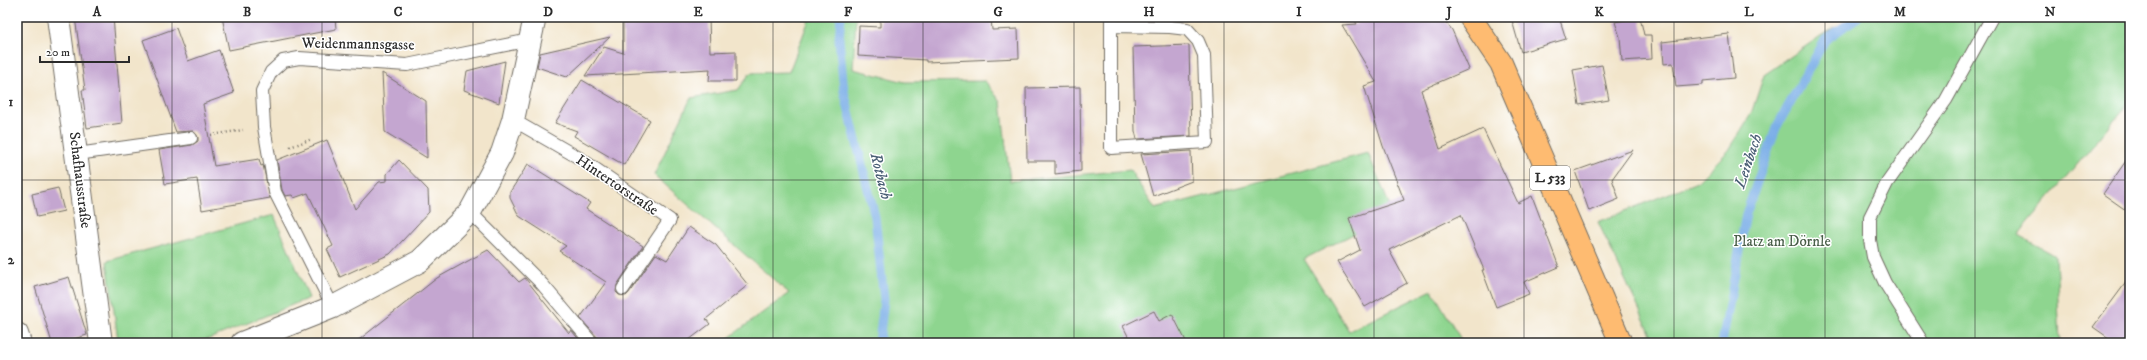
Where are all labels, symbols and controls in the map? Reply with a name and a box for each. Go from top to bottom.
text: A [92,4,102,20]
text: B [243,4,251,20]
text: C [394,4,403,20]
text: D [543,4,553,20]
text: E [693,4,703,20]
text: F [844,4,853,20]
text: G [993,4,1003,20]
text: H [1144,4,1155,20]
text: I [1296,4,1302,20]
text: J [1444,4,1452,21]
text: K [1594,4,1604,20]
text: L [1744,4,1754,20]
text: M [1894,4,1906,20]
text: N [2045,4,2056,20]
street label: Weidenmannsgasse [300,33,415,54]
scale bar [40,38,129,64]
text: 20 m [46,45,70,60]
text: 1 [9,94,14,110]
street label: Schafhausstraße [65,131,95,229]
water label: Leinbach [1729,131,1767,192]
street label: Hintertorstraße [572,150,662,220]
water label: Rotbach [865,150,896,201]
road number: L 533 [1530,166,1570,190]
park label: Platz am Dörnle [1733,232,1831,251]
text: 2 [8,252,15,268]

